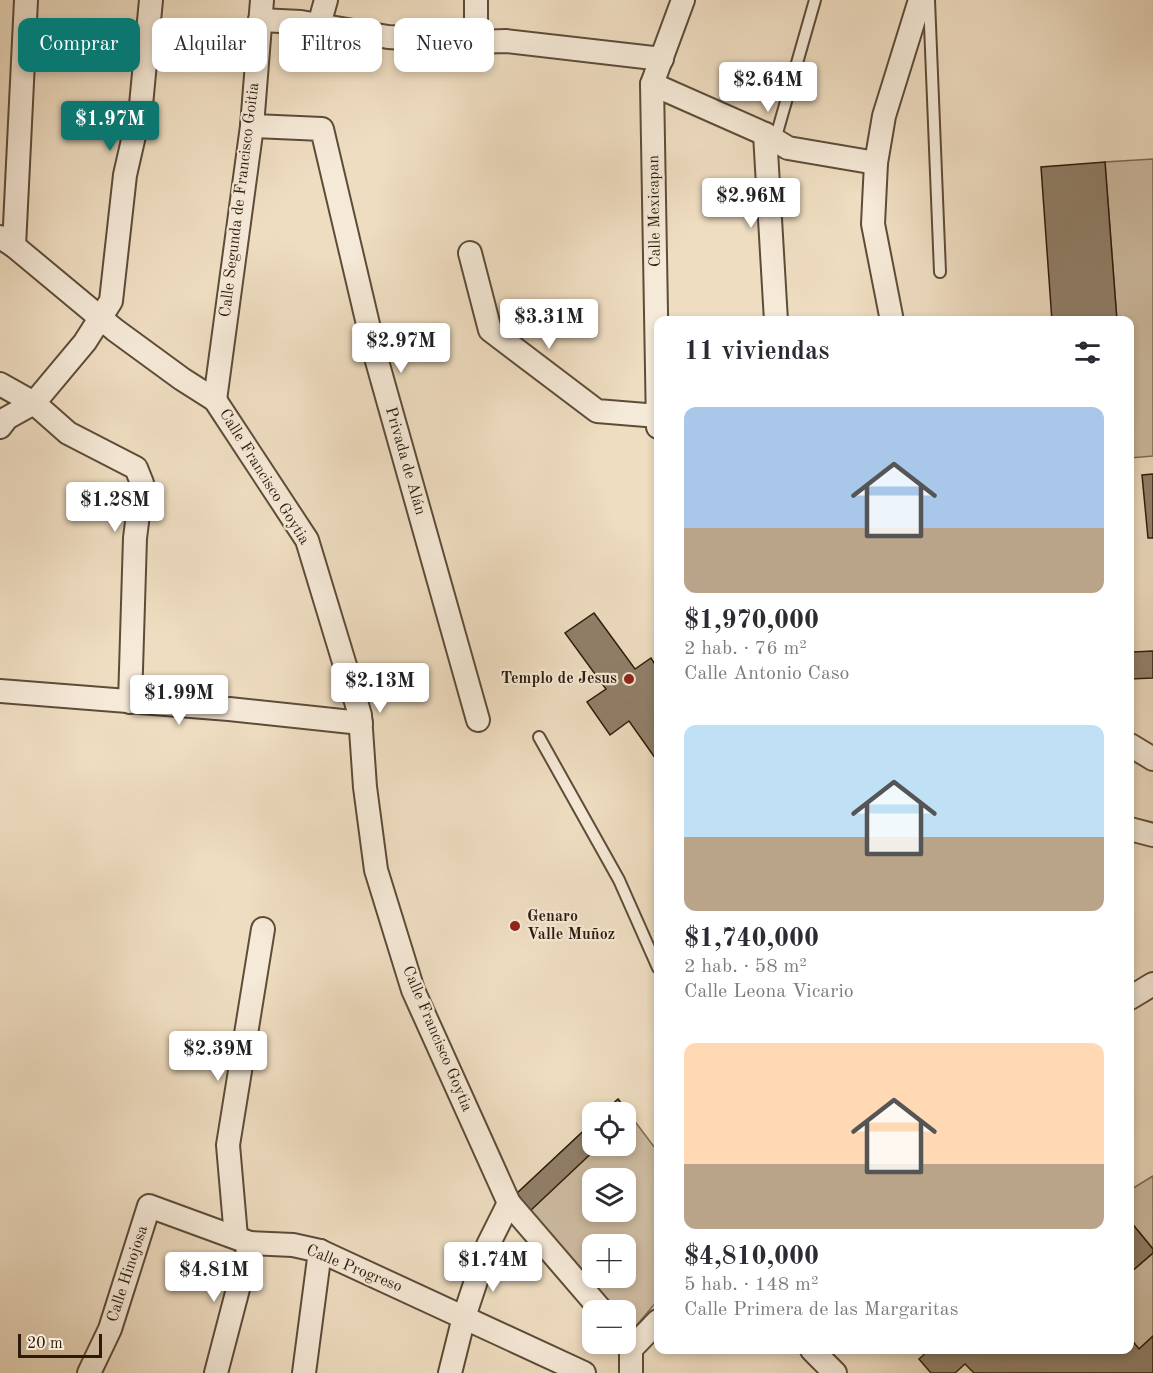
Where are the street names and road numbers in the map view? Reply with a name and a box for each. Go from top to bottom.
street label: Calle Segunda de Francisco Goitia [218,82,262,318]
street label: Calle Mexicapan [646,154,664,267]
street label: Privada de Alán [382,405,428,517]
street label: Calle Francisco Goytia [216,406,312,548]
street label: Calle Francisco Goytia [399,964,475,1114]
street label: Calle Hinojosa [105,1224,151,1324]
street label: Calle Progreso [304,1242,404,1296]

